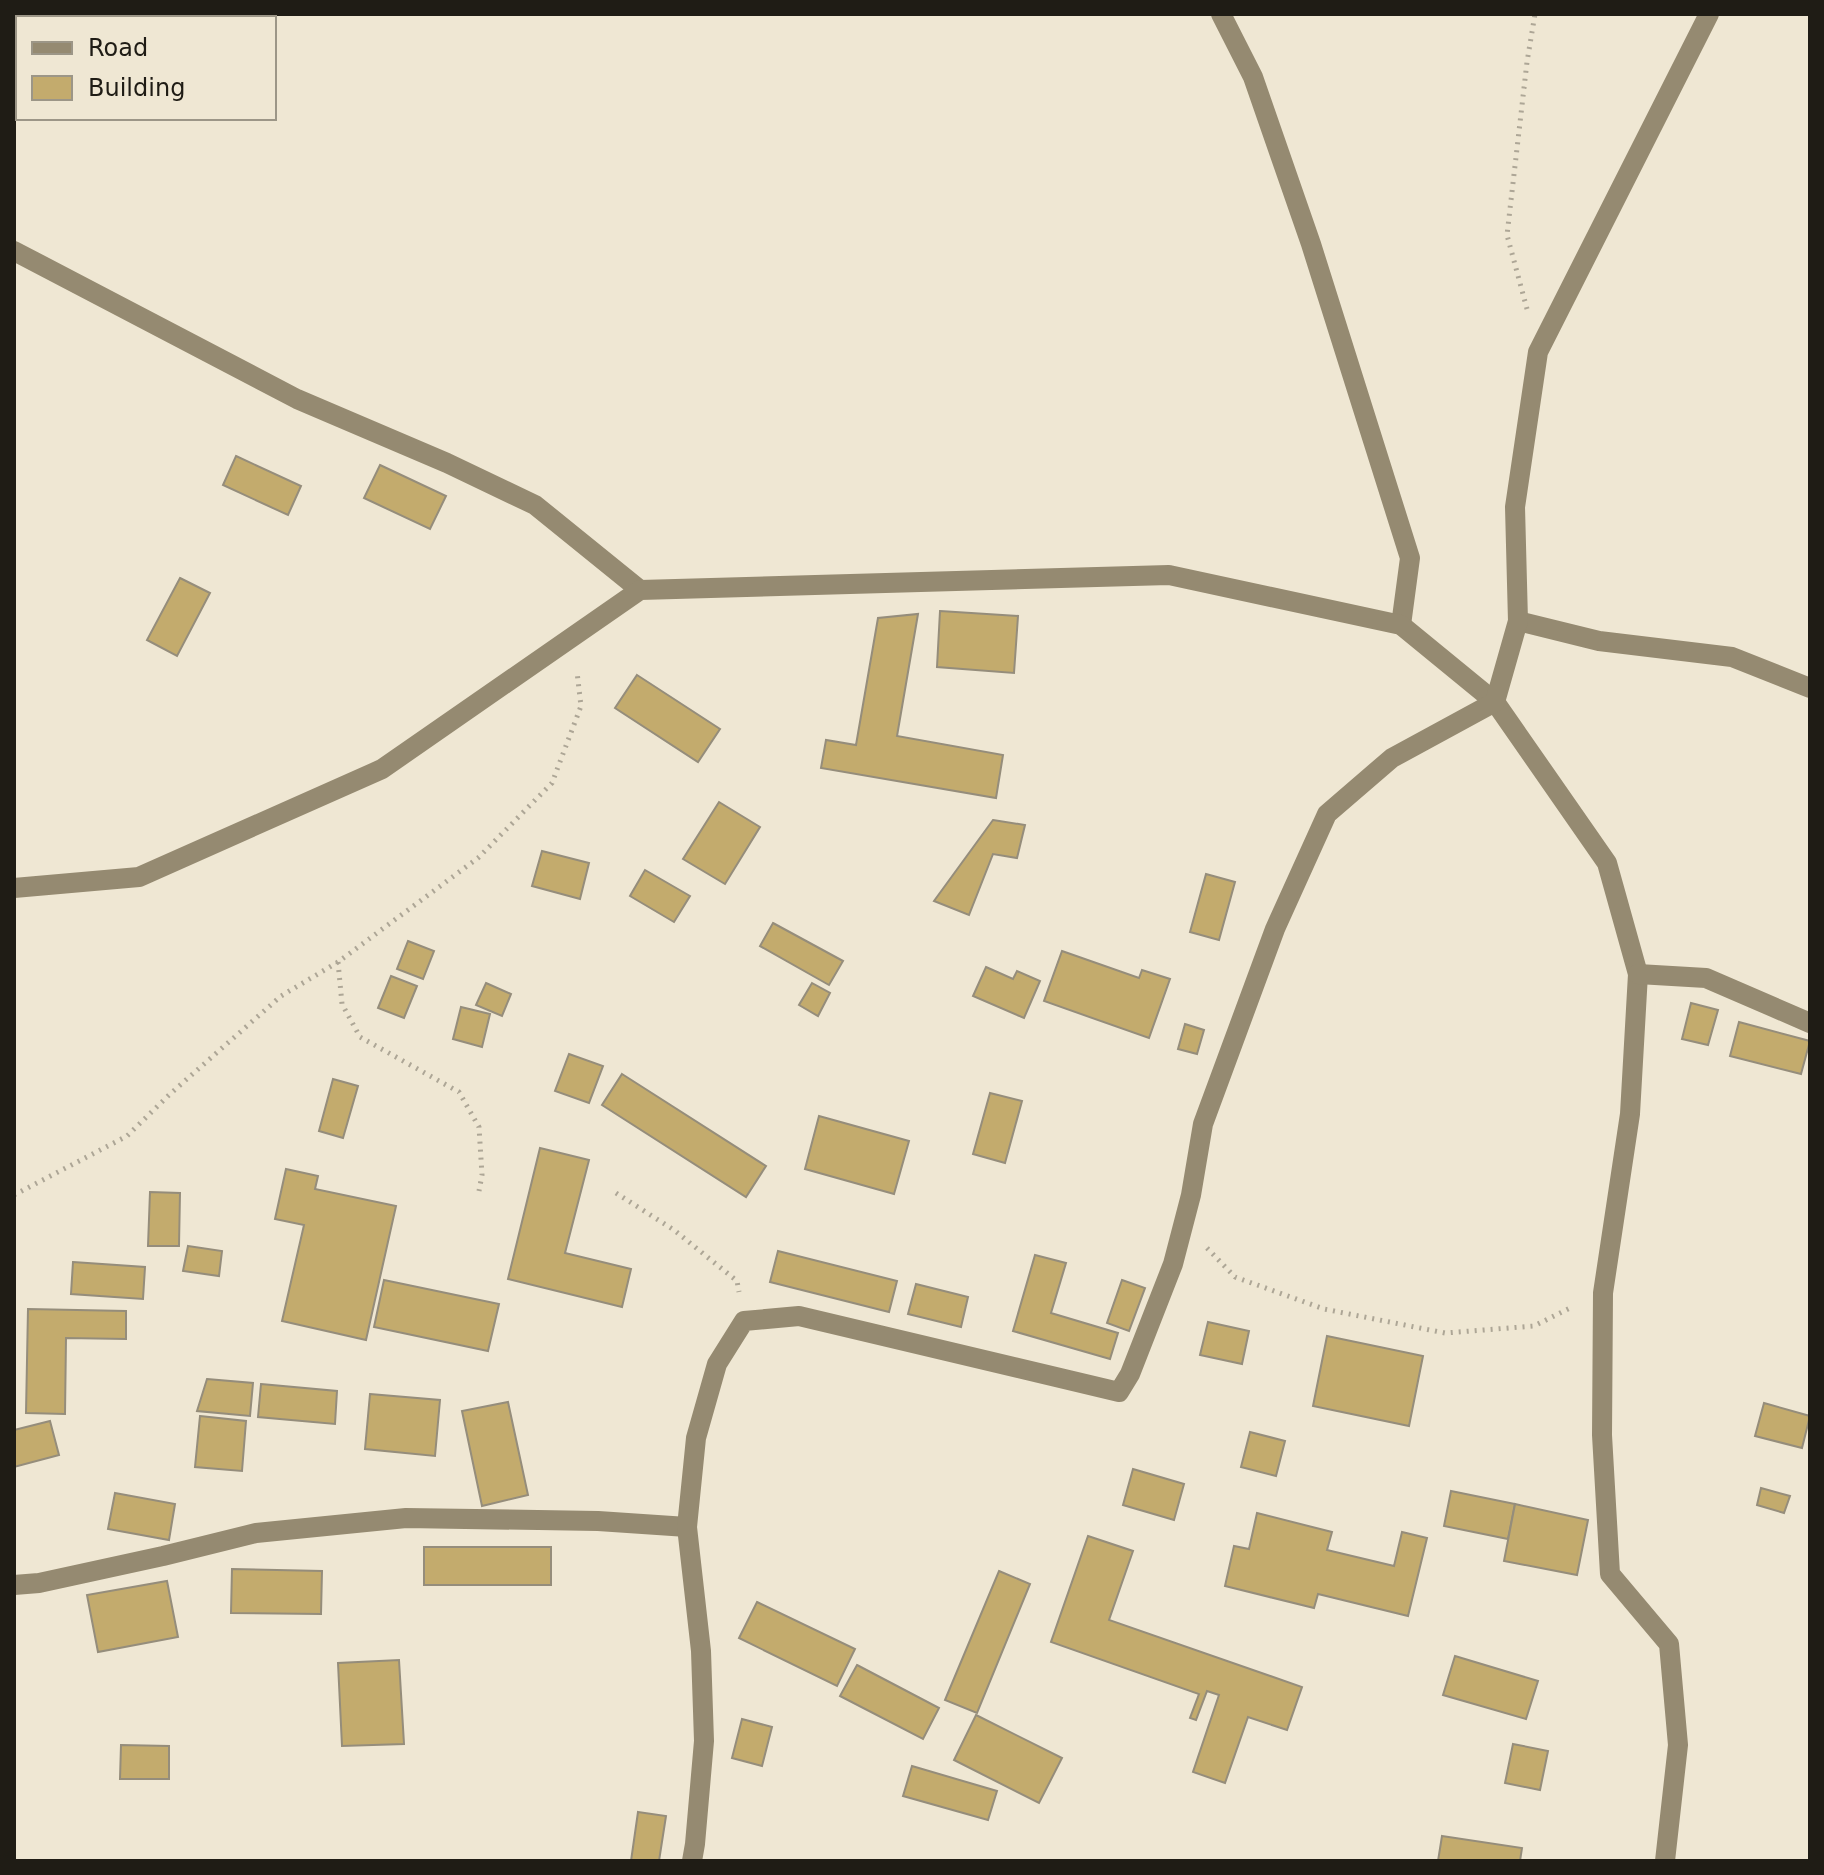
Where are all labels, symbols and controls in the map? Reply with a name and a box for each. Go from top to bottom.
legend [16,16,276,120]
text: Road [88,34,148,62]
text: Building [88,74,185,102]

